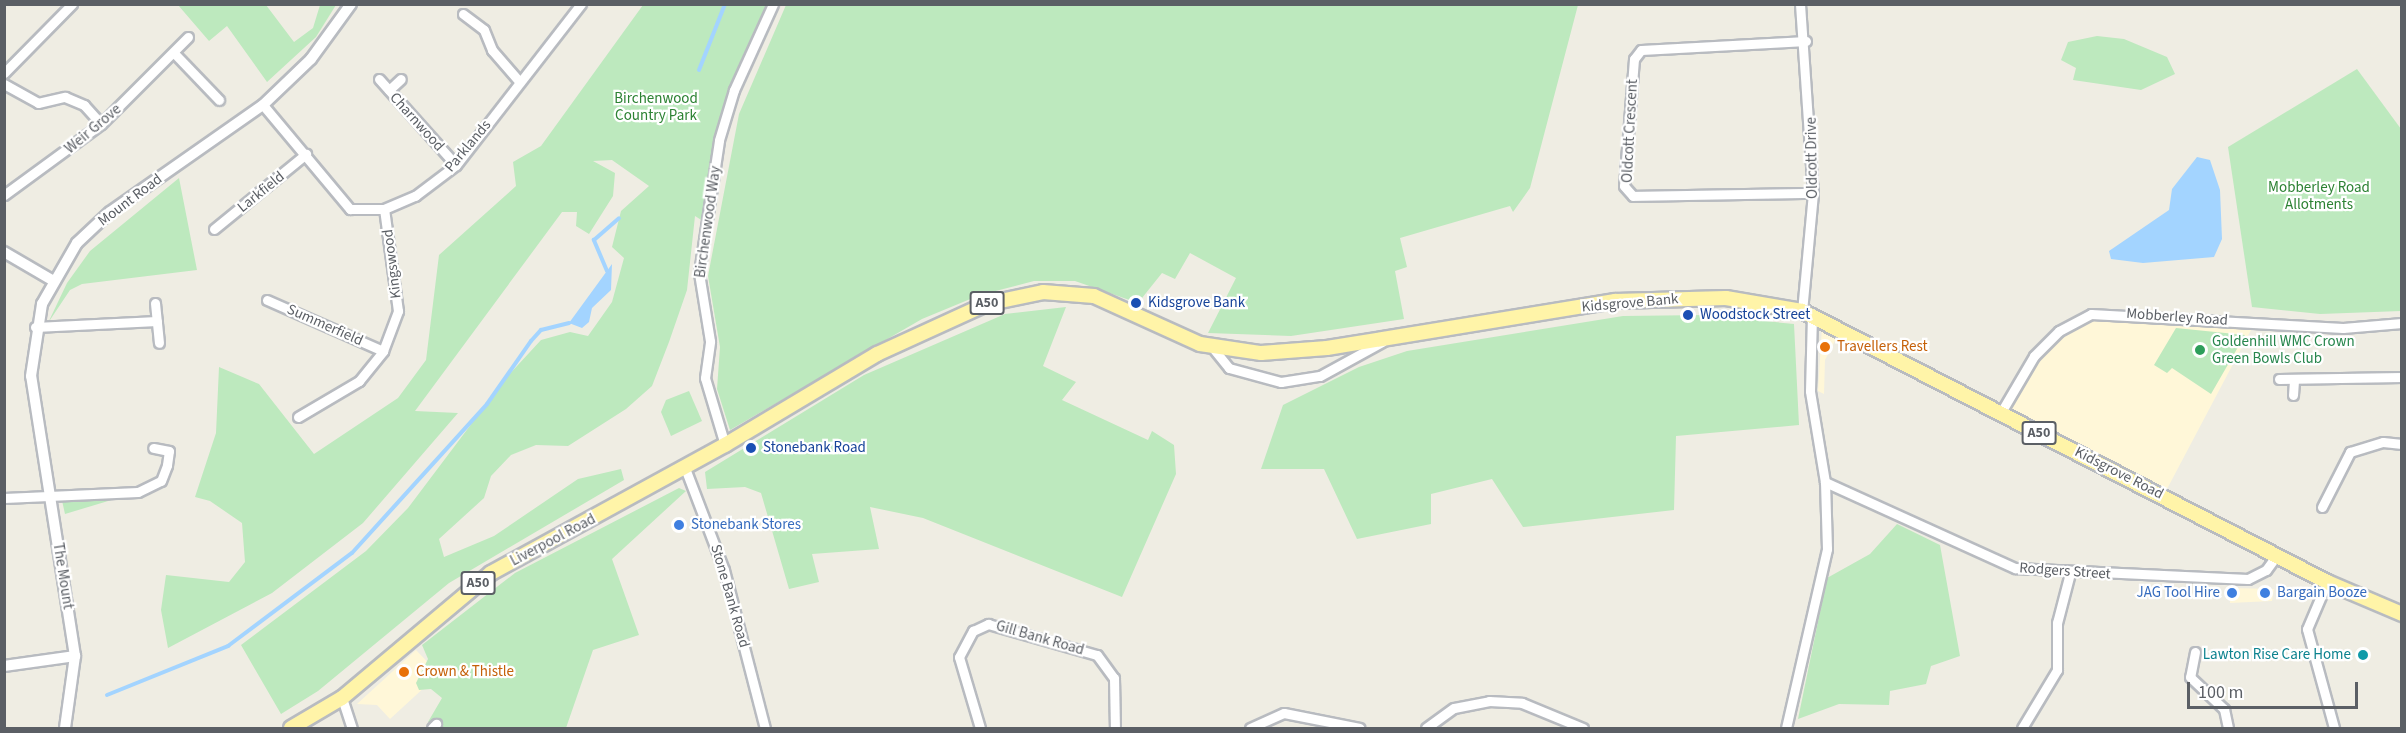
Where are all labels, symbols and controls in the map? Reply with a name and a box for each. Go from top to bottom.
street label: Oldcott Crescent [1618,79,1642,183]
street label: Charnwood [386,89,448,155]
park label: Birchenwood Country Park [614,89,698,124]
street label: Weir Grove [61,100,125,158]
street label: Parklands [441,116,495,176]
street label: Oldcott Drive [1802,117,1822,199]
street label: Birchenwood Way [691,165,725,279]
street label: Larkfield [234,168,288,216]
street label: Mount Road [94,170,166,230]
park label: Mobberley Road Allotments [2268,178,2370,213]
street label: Kingswood [379,228,405,300]
street label: Kidsgrove Bank [1581,290,1679,316]
road number: A50 [969,292,1005,314]
place label: Kidsgrove Bank [1148,294,1245,312]
marker: Kidsgrove Bank [1129,296,1143,310]
street label: Summerfield [284,300,366,350]
street label: Mobberley Road [2126,304,2228,330]
place label: Woodstock Street [1700,306,1810,324]
marker: Woodstock Street [1681,308,1695,322]
place label: Goldenhill WMC Crown Green Bowls Club [2212,332,2355,367]
place label: Travellers Rest [1837,338,1928,356]
marker: Travellers Rest [1818,340,1832,354]
marker: Goldenhill WMC Crown Green Bowls Club [2193,343,2207,357]
road number: A50 [2021,422,2057,444]
place label: Stonebank Road [763,439,866,457]
marker: Stonebank Road [744,441,758,455]
street label: Kidsgrove Road [2072,443,2166,503]
street label: Liverpool Road [507,510,599,570]
place label: Stonebank Stores [691,516,801,534]
marker: Stonebank Stores [672,518,686,532]
street label: The Mount [49,541,77,611]
street label: Stone Bank Road [707,542,753,650]
street label: Rodgers Street [2019,559,2111,583]
road number: A50 [460,572,496,594]
place label: JAG Tool Hire [2136,584,2220,602]
place label: Bargain Booze [2277,584,2367,602]
marker: JAG Tool Hire [2225,586,2239,600]
marker: Bargain Booze [2258,586,2272,600]
street label: Gill Bank Road [994,617,1086,659]
place label: Lawton Rise Care Home [2203,646,2351,664]
marker: Lawton Rise Care Home [2356,648,2370,662]
place label: Crown & Thistle [416,663,514,681]
marker: Crown & Thistle [397,665,411,679]
scale bar [2190,670,2361,708]
text: 100 m [2198,680,2243,705]

